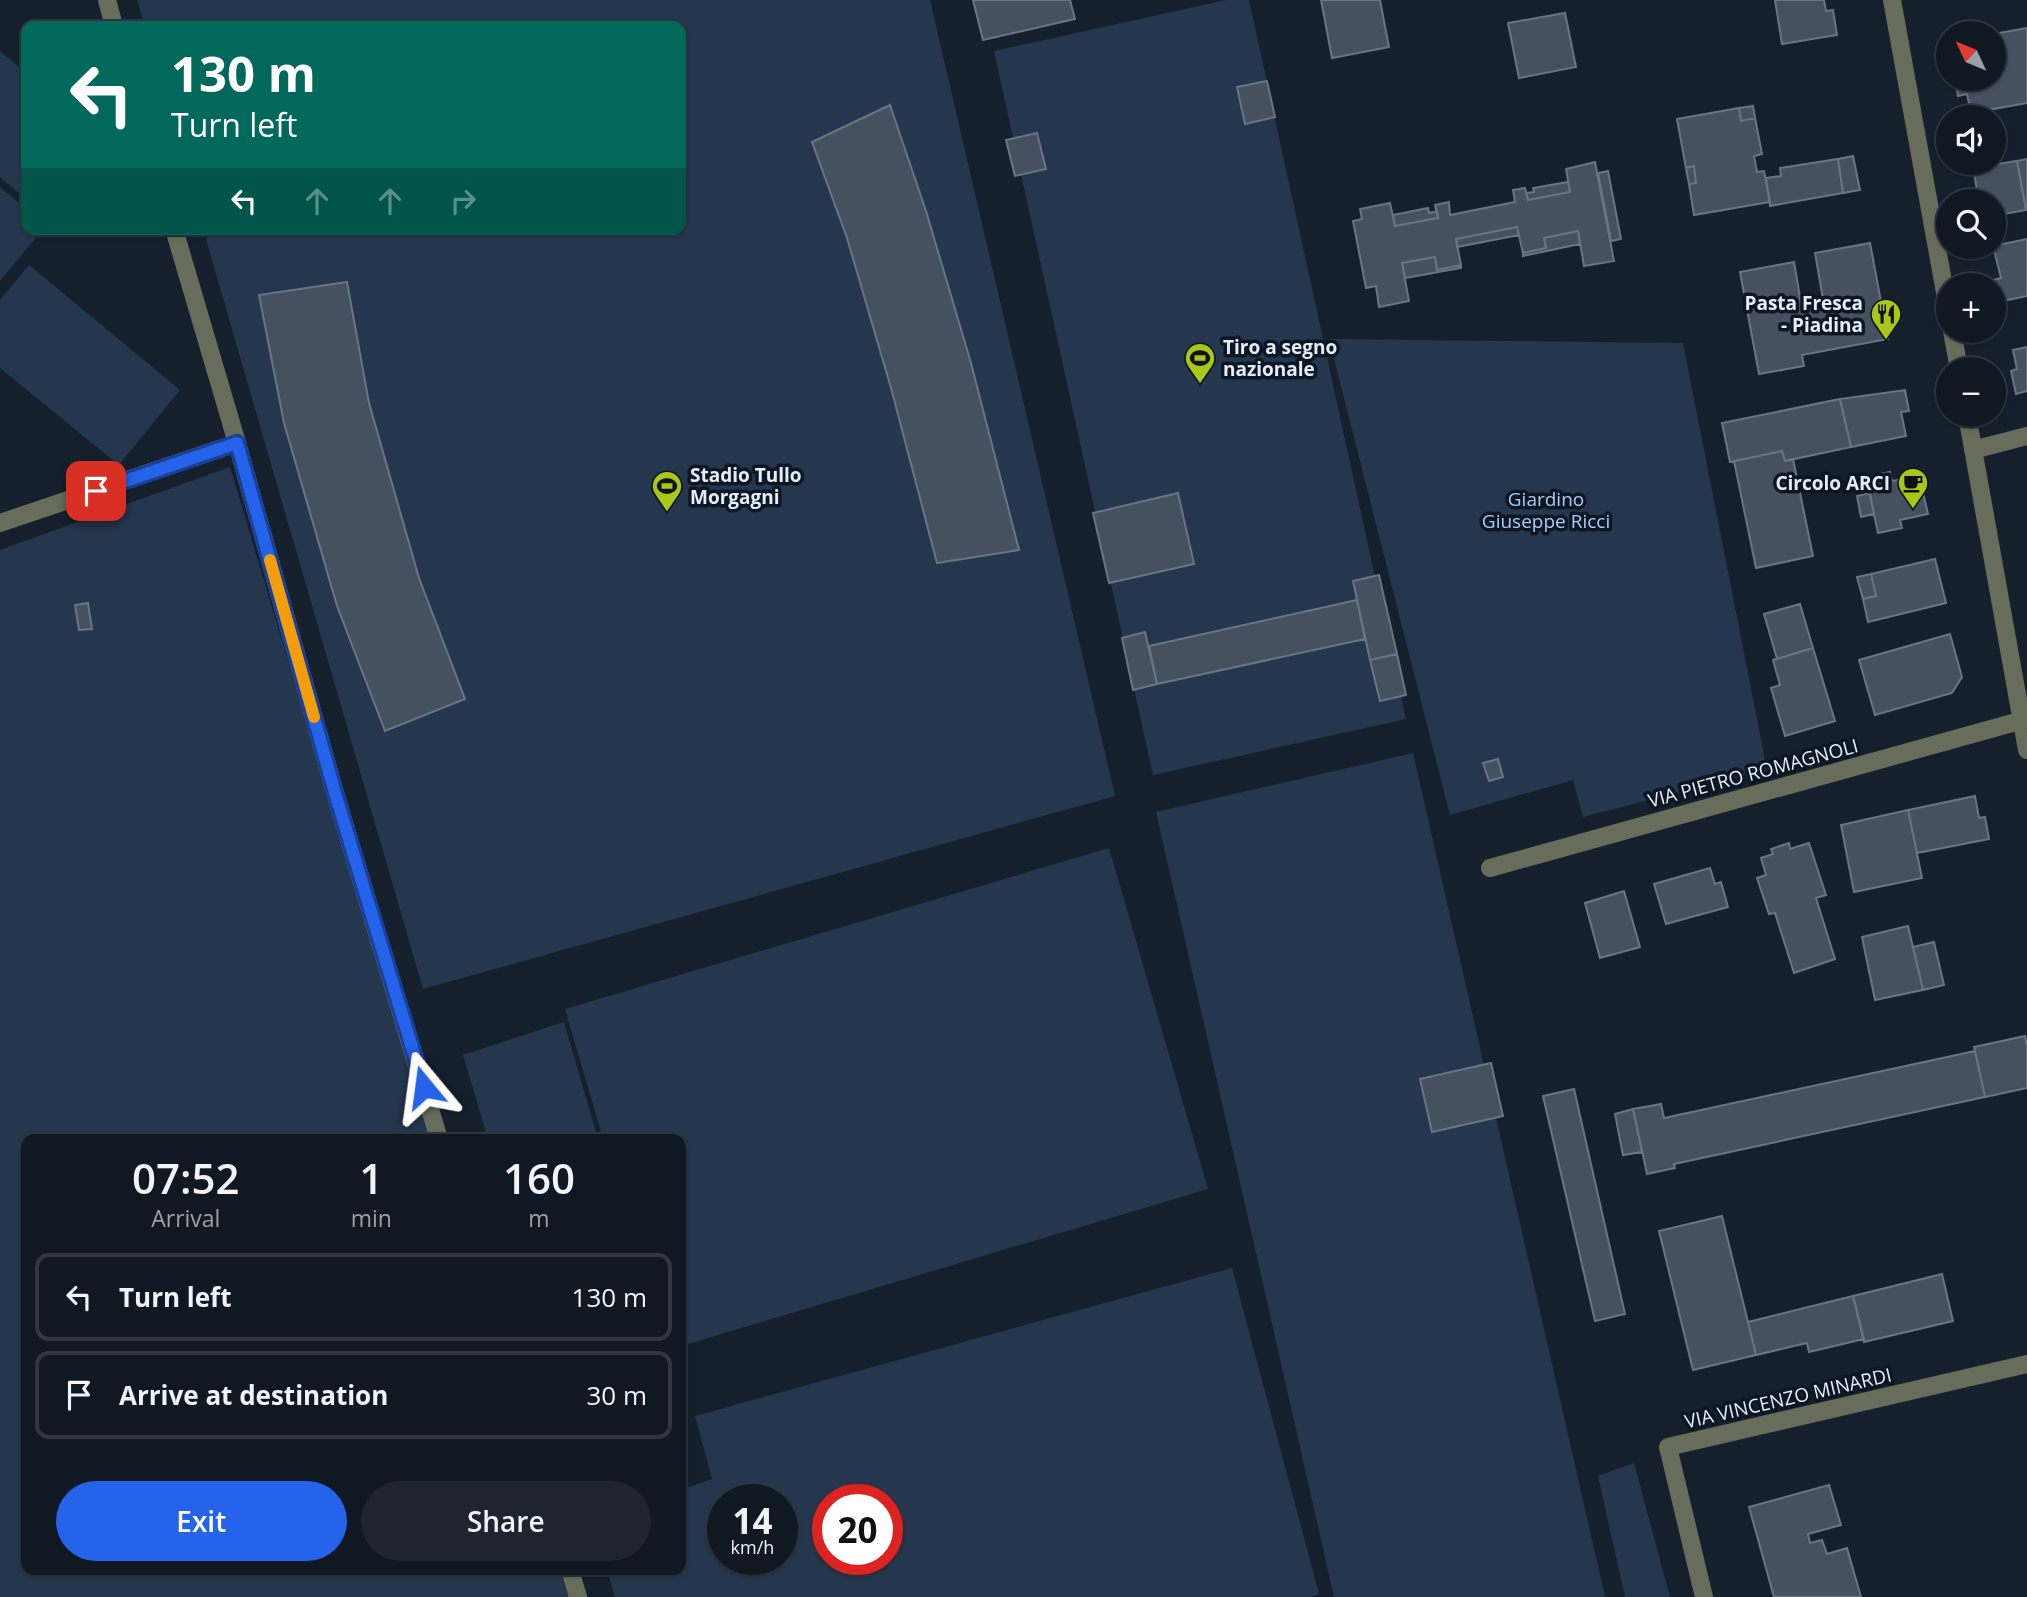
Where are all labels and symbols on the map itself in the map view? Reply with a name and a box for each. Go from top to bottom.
north arrow [1936,21,2006,91]
place label: Pasta Fresca - Piadina [1745,290,1863,338]
restaurant icon: Pasta Fresca - Piadina [1869,297,1903,341]
place label: Tiro a segno nazionale [1223,334,1337,382]
sports icon: Tiro a segno nazionale [1183,341,1217,385]
pin [66,461,126,521]
place label: Stadio Tullo Morgagni [690,462,802,510]
cafe icon: Circolo ARCI [1896,466,1930,510]
sports icon: Stadio Tullo Morgagni [650,469,684,513]
place label: Circolo ARCI [1775,470,1890,496]
park label: Giardino Giuseppe Ricci [1482,486,1610,534]
street label: VIA PIETRO ROMAGNOLI [1645,732,1861,814]
position arrow [387,1050,461,1124]
street label: VIA VINCENZO MINARDI [1682,1362,1894,1434]
speed limit sign: 20 [812,1484,903,1575]

